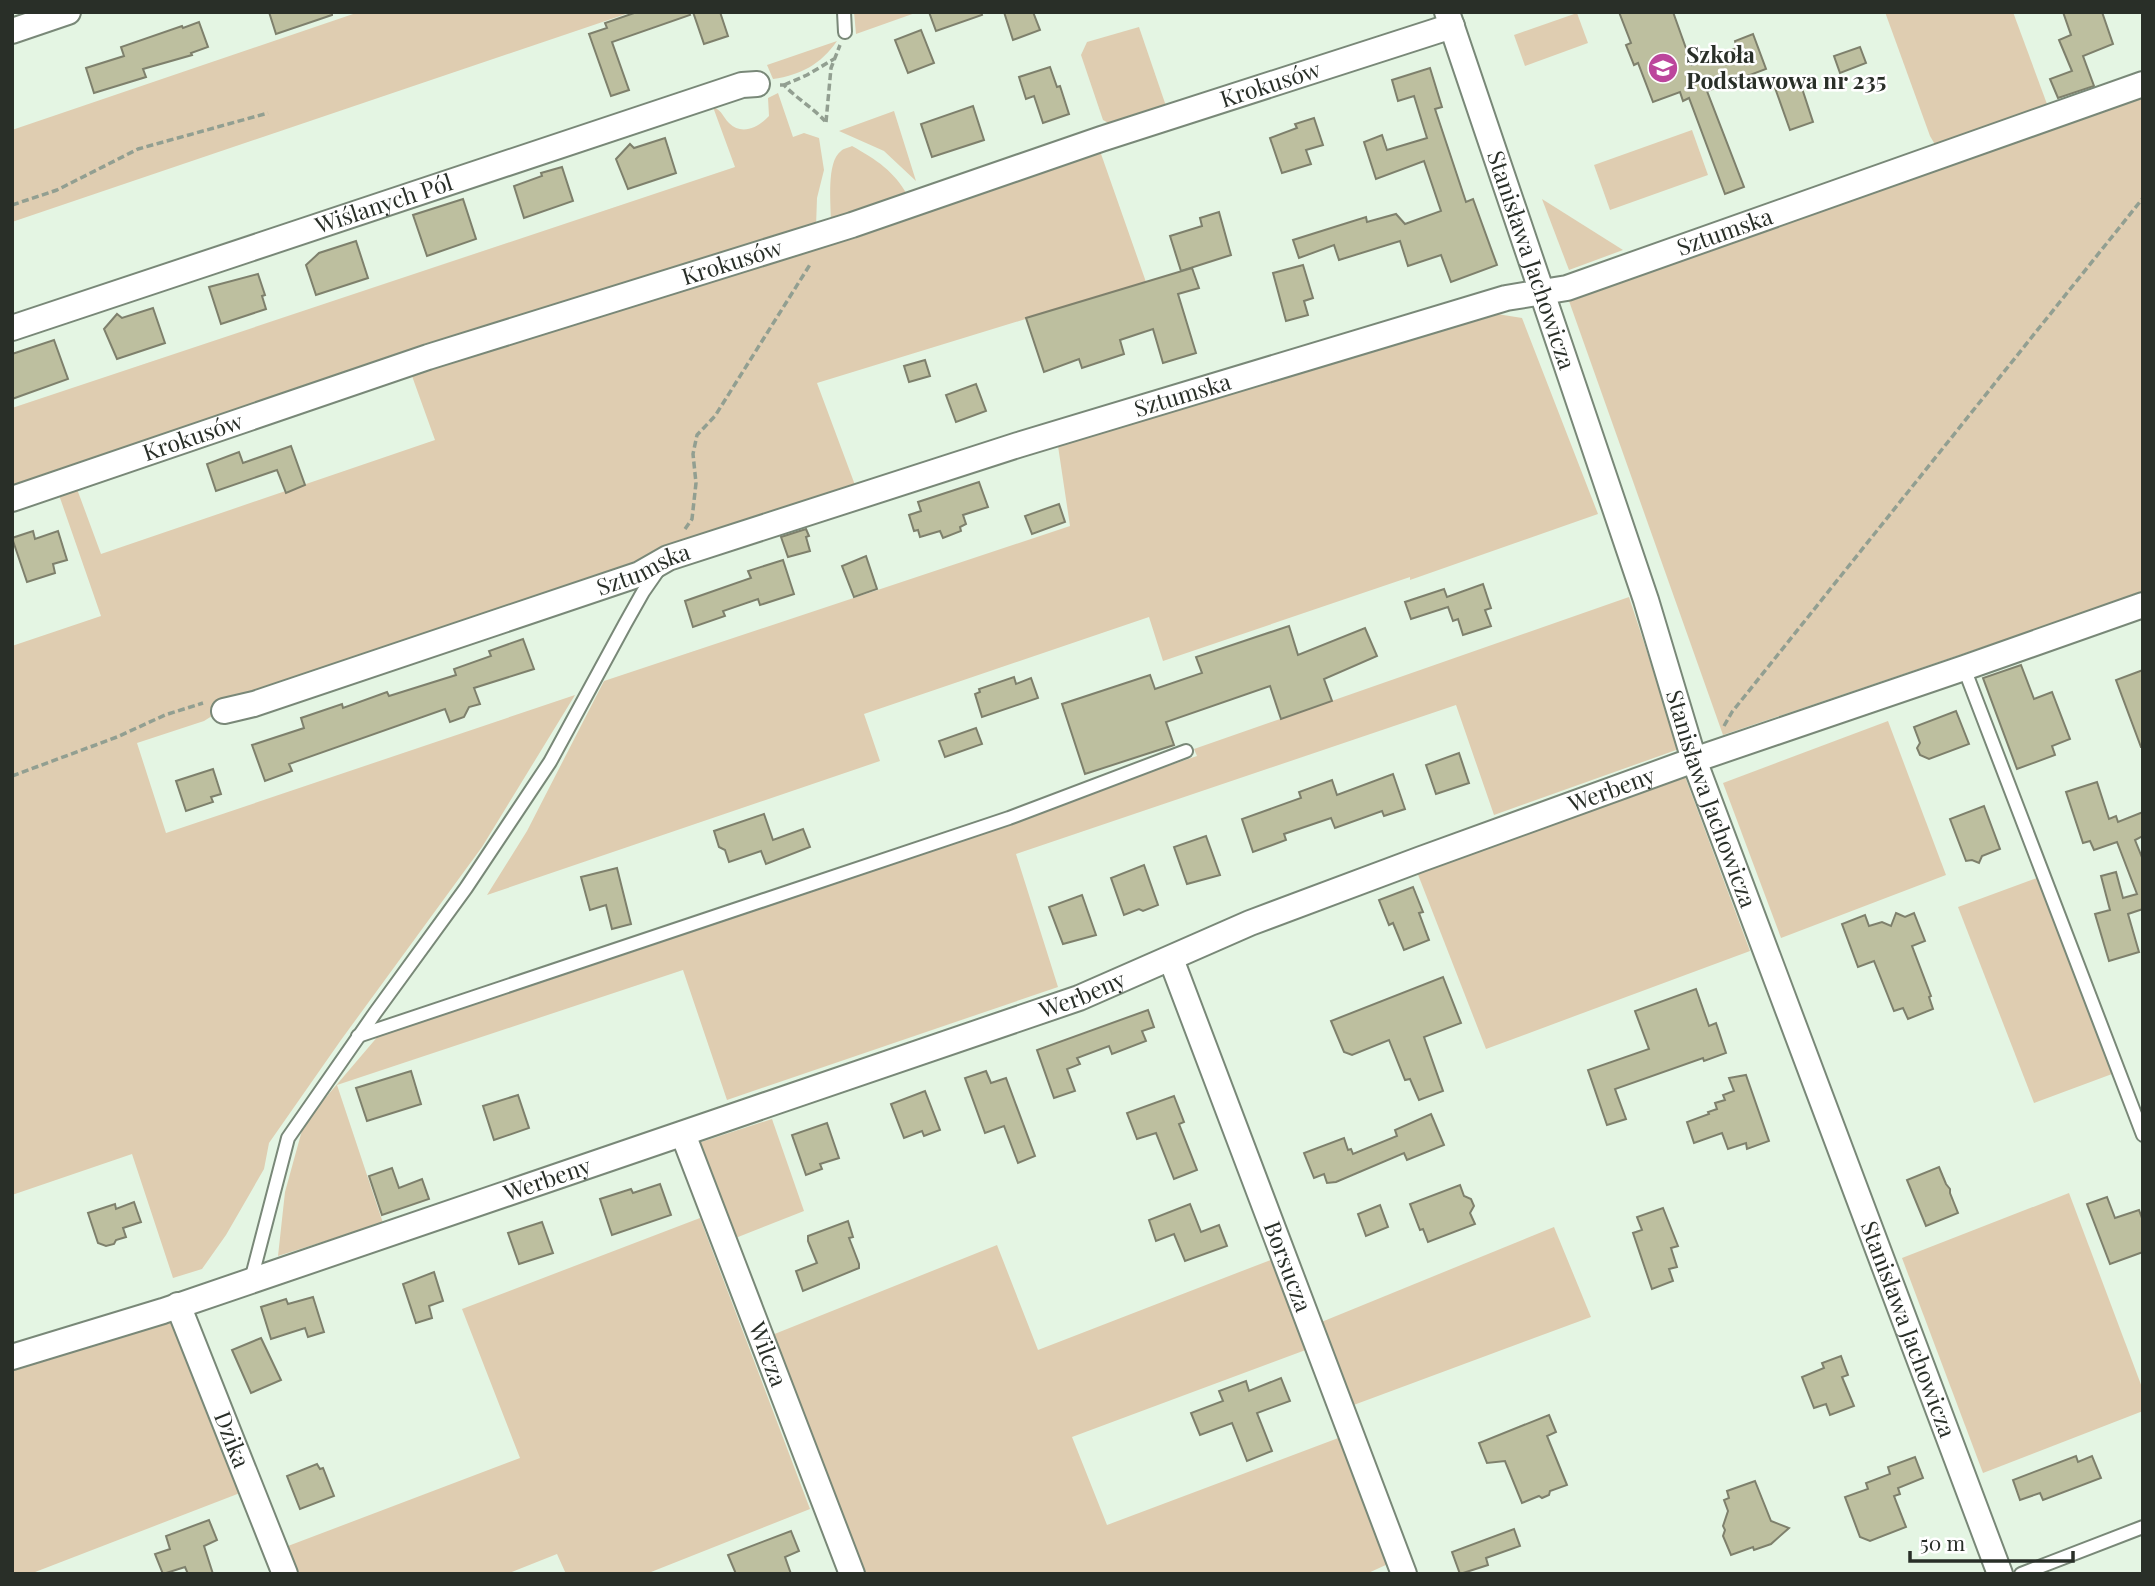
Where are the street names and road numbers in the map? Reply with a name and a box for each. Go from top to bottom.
street label: Krokusów [1216,52,1324,114]
street label: Stanisława Jachowicza [1481,146,1584,374]
street label: Wiślanych Pól [310,165,457,240]
street label: Sztumska [1672,199,1777,262]
street label: Krokusów [677,231,786,291]
street label: Sztumska [1130,365,1235,423]
street label: Krokusów [138,404,247,467]
street label: Sztumska [592,535,694,602]
street label: Stanisława Jachowicza [1660,686,1765,912]
street label: Werbeny [1562,758,1659,819]
street label: Werbeny [1034,962,1130,1025]
street label: Werbeny [498,1149,595,1208]
street label: Borsucza [1258,1216,1320,1316]
street label: Stanisława Jachowicza [1855,1216,1964,1442]
street label: Wilcza [742,1316,796,1391]
street label: Dzika [208,1406,258,1472]

